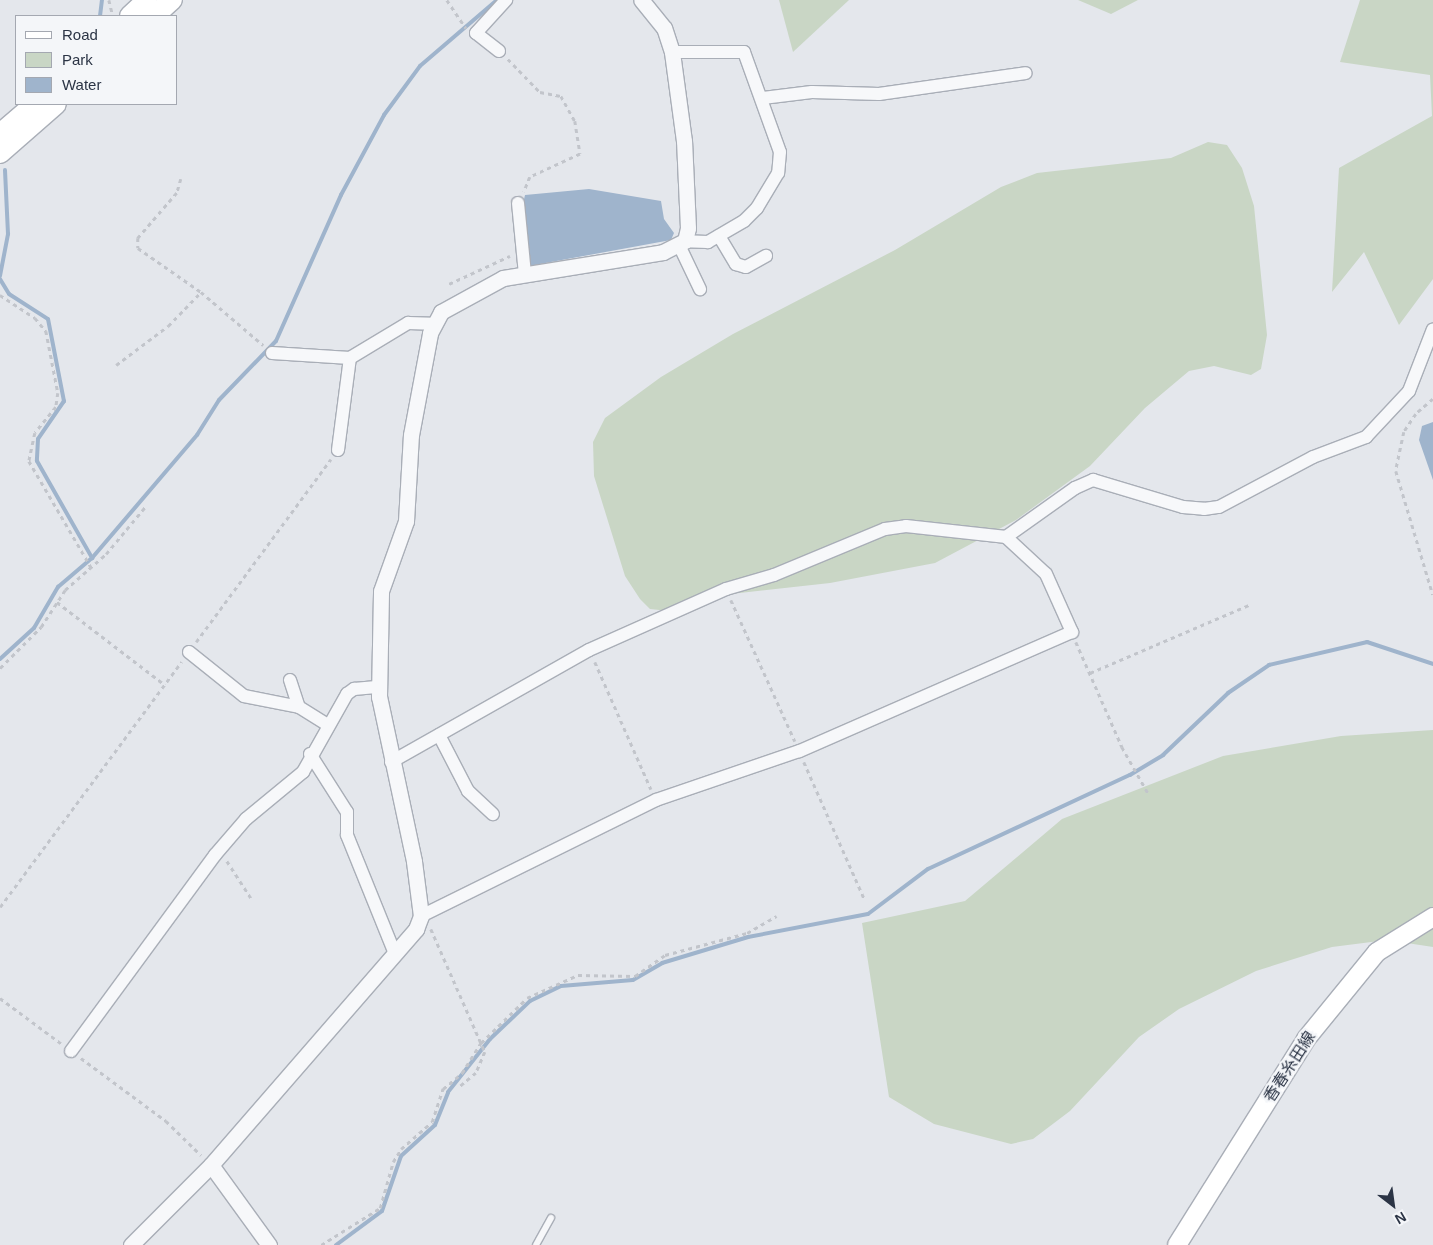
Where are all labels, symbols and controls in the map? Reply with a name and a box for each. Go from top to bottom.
legend [15,15,178,105]
text: Road [62,26,98,43]
text: Park [62,51,93,68]
text: Water [62,76,101,93]
street label: 香春糸田線 [1260,1028,1320,1106]
north arrow [1368,1180,1418,1230]
text: N [1392,1209,1409,1227]

